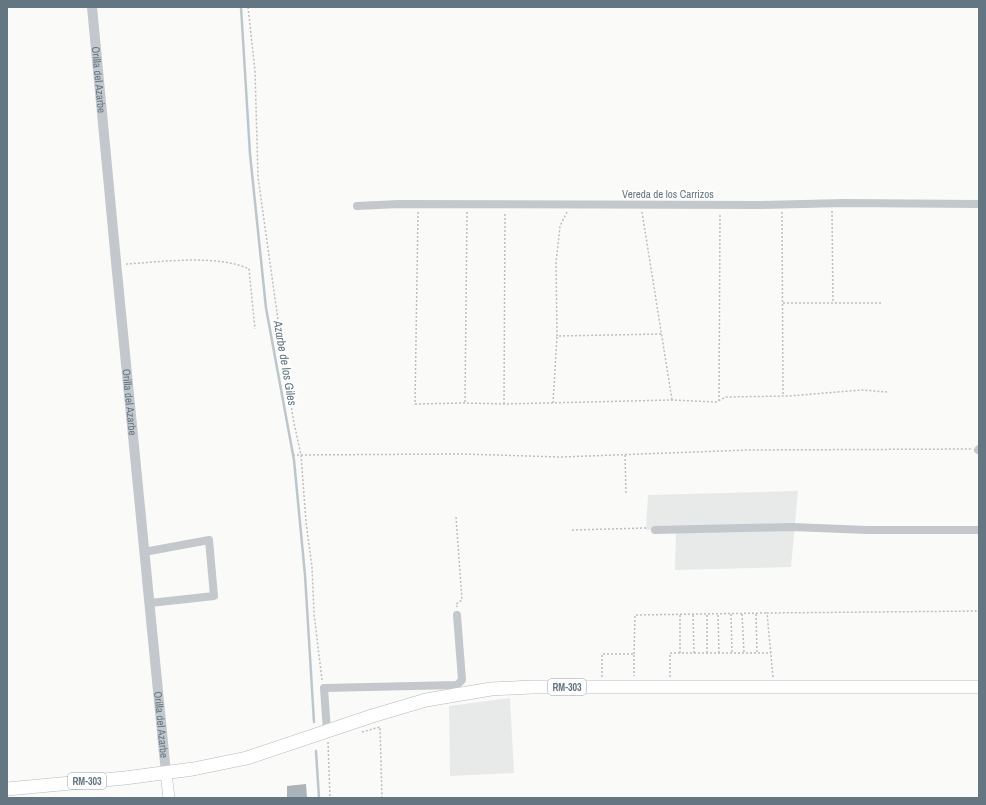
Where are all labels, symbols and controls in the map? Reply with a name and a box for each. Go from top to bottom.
street label: Orilla del Azarbe [89,46,109,114]
street label: Vereda de los Carrizos [622,187,714,201]
water label: Azarbe de los Giles [269,318,300,407]
street label: Orilla del Azarbe [120,368,140,436]
road number: RM-303 [548,679,586,695]
street label: Orilla del Azarbe [151,691,171,759]
road number: RM-303 [68,773,106,789]

